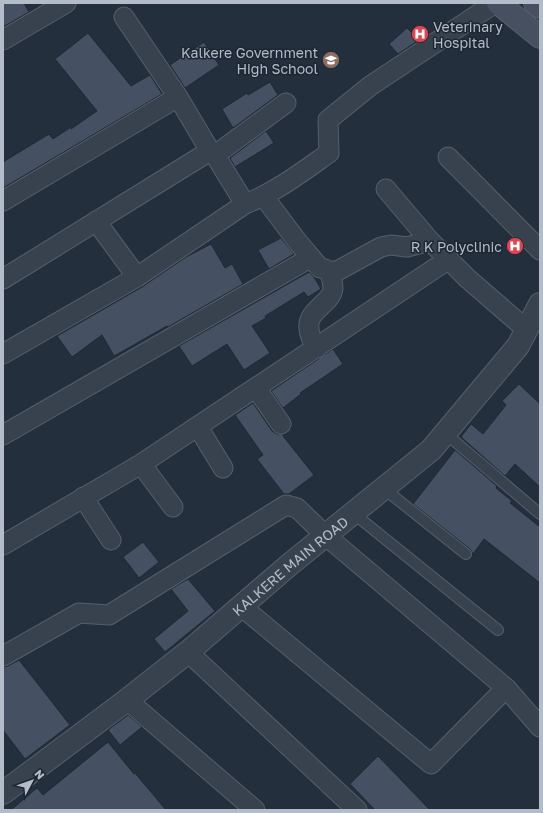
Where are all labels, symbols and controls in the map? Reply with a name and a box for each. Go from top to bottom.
place label: Veterinary Hospital [433,18,503,51]
hospital icon: Veterinary Hospital [410,24,430,44]
place label: Kalkere Government High School [181,44,318,77]
school or university icon: Kalkere Government High School [321,50,341,70]
hospital icon: R K Polyclinic [505,236,525,256]
place label: R K Polyclinic [411,238,502,255]
street label: KALKERE MAIN ROAD [228,512,351,619]
north arrow [12,761,52,801]
text: N [32,767,48,782]

